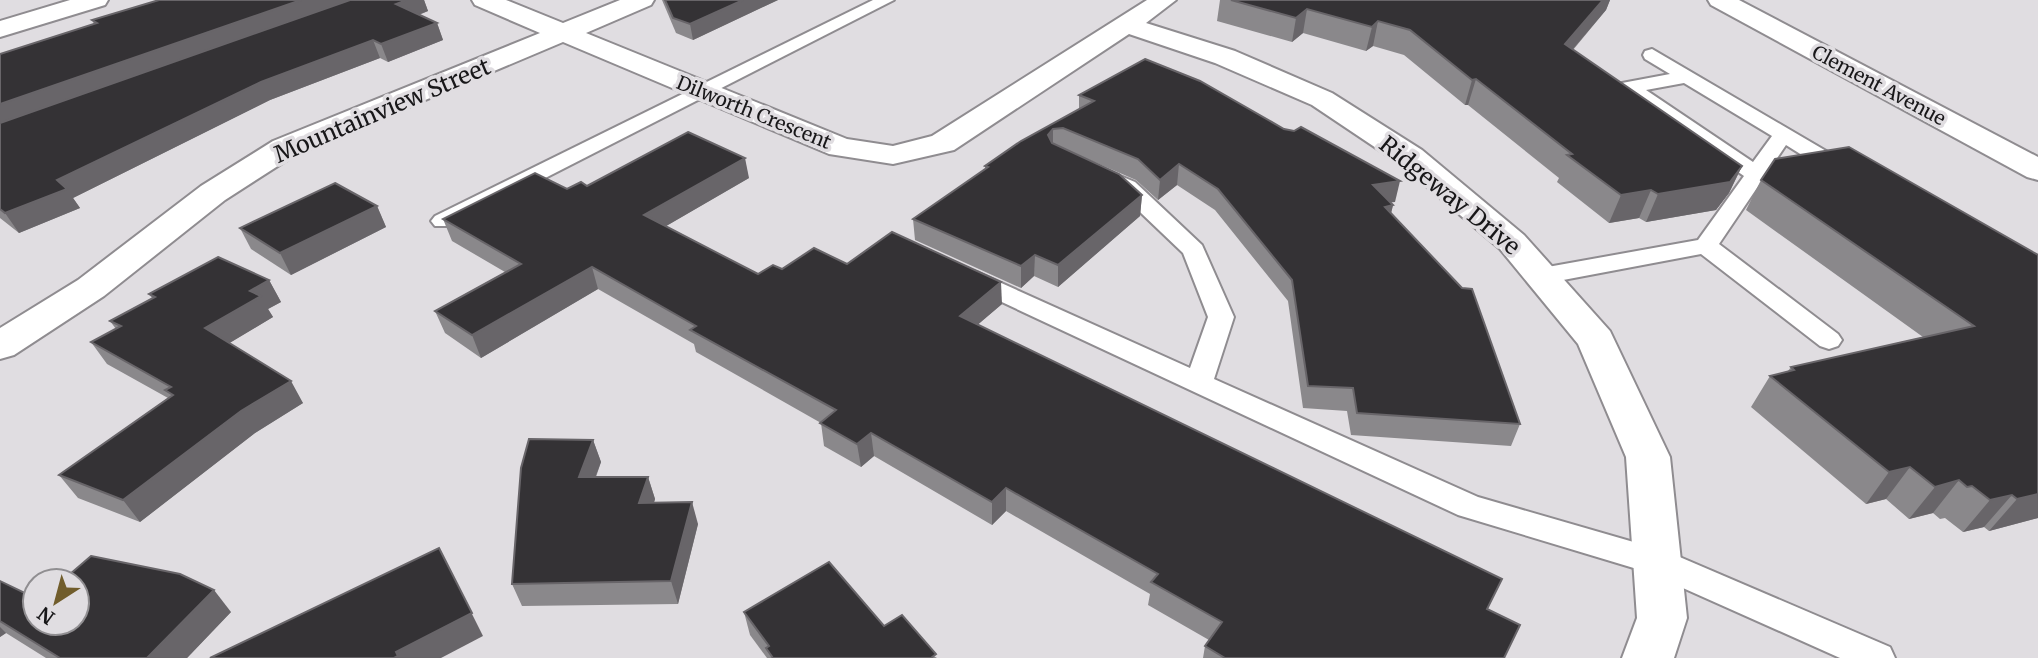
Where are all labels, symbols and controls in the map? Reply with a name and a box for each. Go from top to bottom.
street label: Clement Avenue [1808,40,1950,130]
street label: Mountainview Street [269,51,495,169]
street label: Dilworth Crescent [673,70,835,154]
street label: Ridgeway Drive [1374,129,1526,261]
north arrow [21,567,91,637]
text: N [33,602,59,630]

